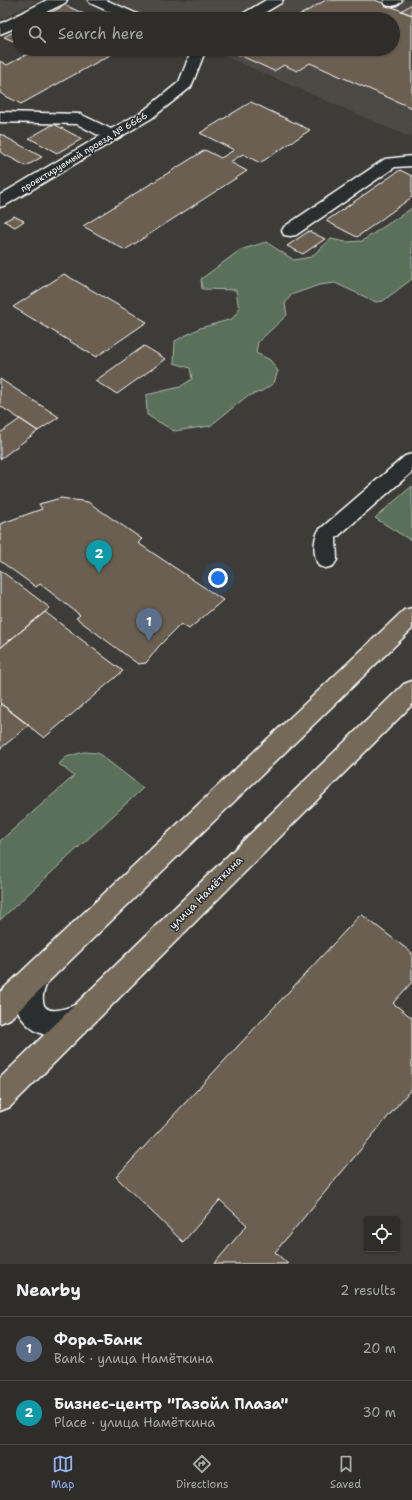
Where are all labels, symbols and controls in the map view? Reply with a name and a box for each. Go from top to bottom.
search box [12,12,400,56]
icon: search [26,23,48,45]
text: Search here [58,24,144,44]
street label: проектируемый проезд № 6666 [18,109,150,195]
pin: 2 [86,540,112,573]
your location [208,568,228,588]
pin: 1 [136,608,162,641]
street label: улица Намёткина [166,853,246,933]
map controls [364,1216,400,1252]
button: locate [364,1216,400,1252]
text: Nearby [16,1279,81,1301]
text: 2 results [340,1282,396,1299]
text: Фора-Банк [54,1330,143,1350]
text: 1 [26,1340,32,1357]
text: 20 m [363,1340,396,1357]
text: Bank · улица Намёткина [54,1350,213,1367]
text: Бизнес-центр "Газойл Плаза" [54,1394,288,1414]
text: 2 [24,1404,34,1421]
text: 30 m [362,1404,396,1421]
text: Place · улица Намёткина [54,1414,215,1431]
tab: Map [51,1453,74,1492]
tab: Directions [176,1453,228,1492]
tab: Saved [330,1453,361,1492]

